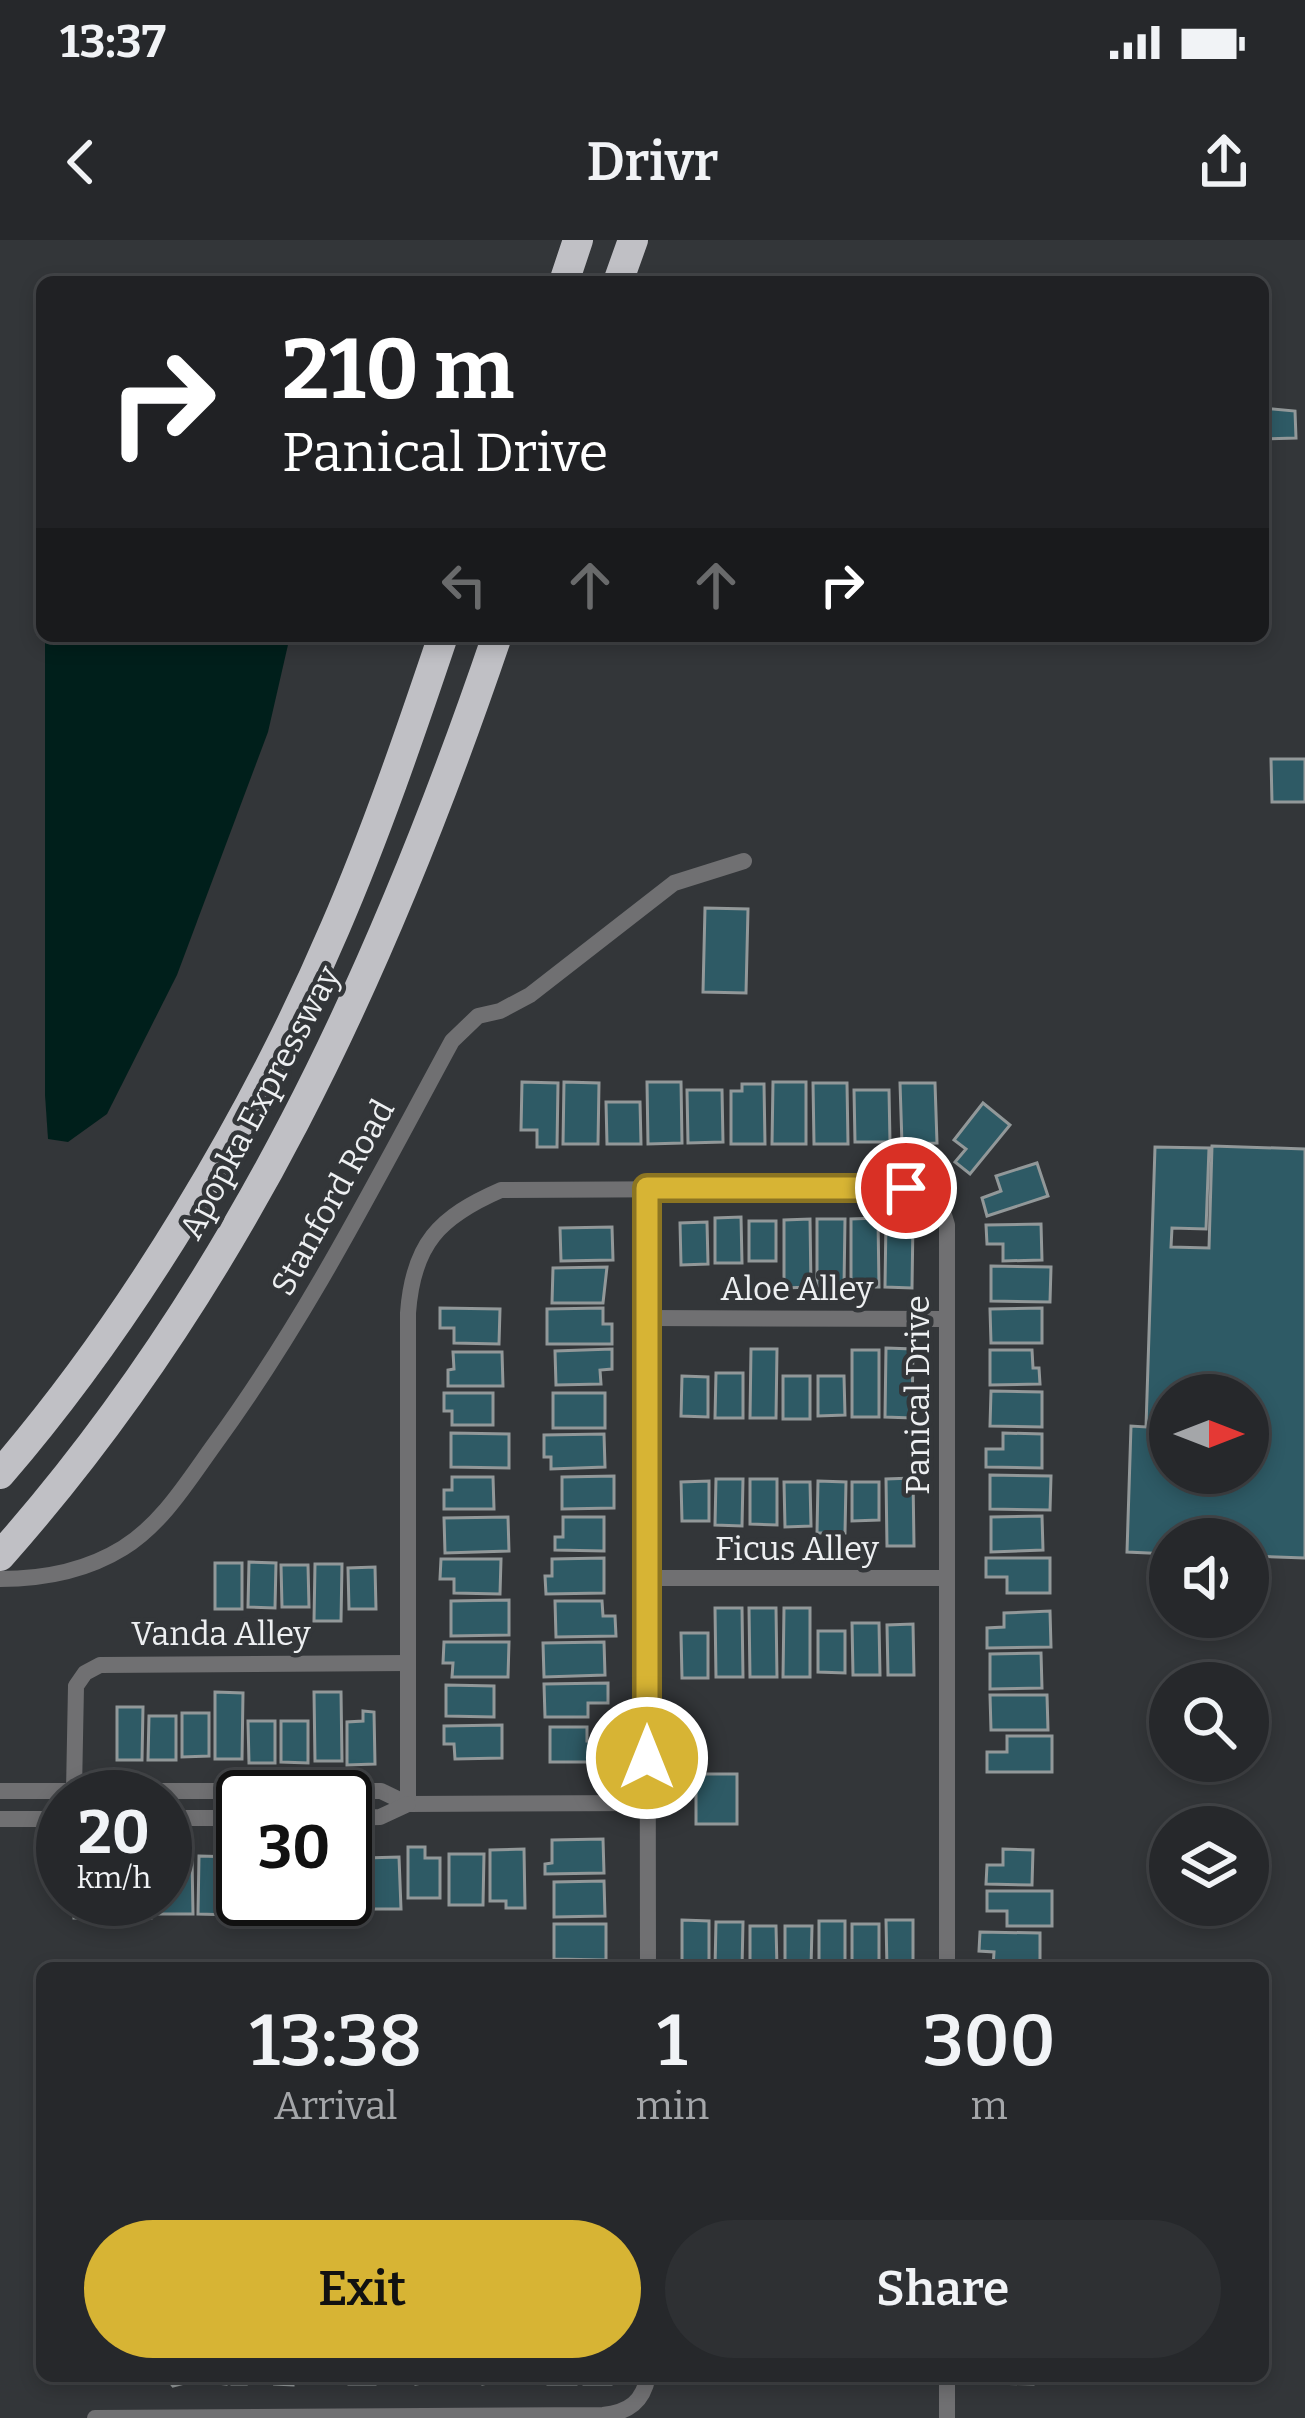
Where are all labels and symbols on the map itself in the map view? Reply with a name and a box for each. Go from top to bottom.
street label: Apopka Expressway [171,959,349,1246]
street label: Stanford Road [263,1093,403,1302]
pin [855,1137,957,1239]
street label: Aloe Alley [721,1269,874,1309]
street label: Panical Drive [898,1295,938,1495]
north arrow [1149,1374,1269,1494]
street label: Ficus Alley [715,1529,879,1569]
street label: Vanda Alley [131,1614,311,1654]
position arrow [584,1695,710,1821]
speed limit sign: 30 [216,1770,372,1926]

